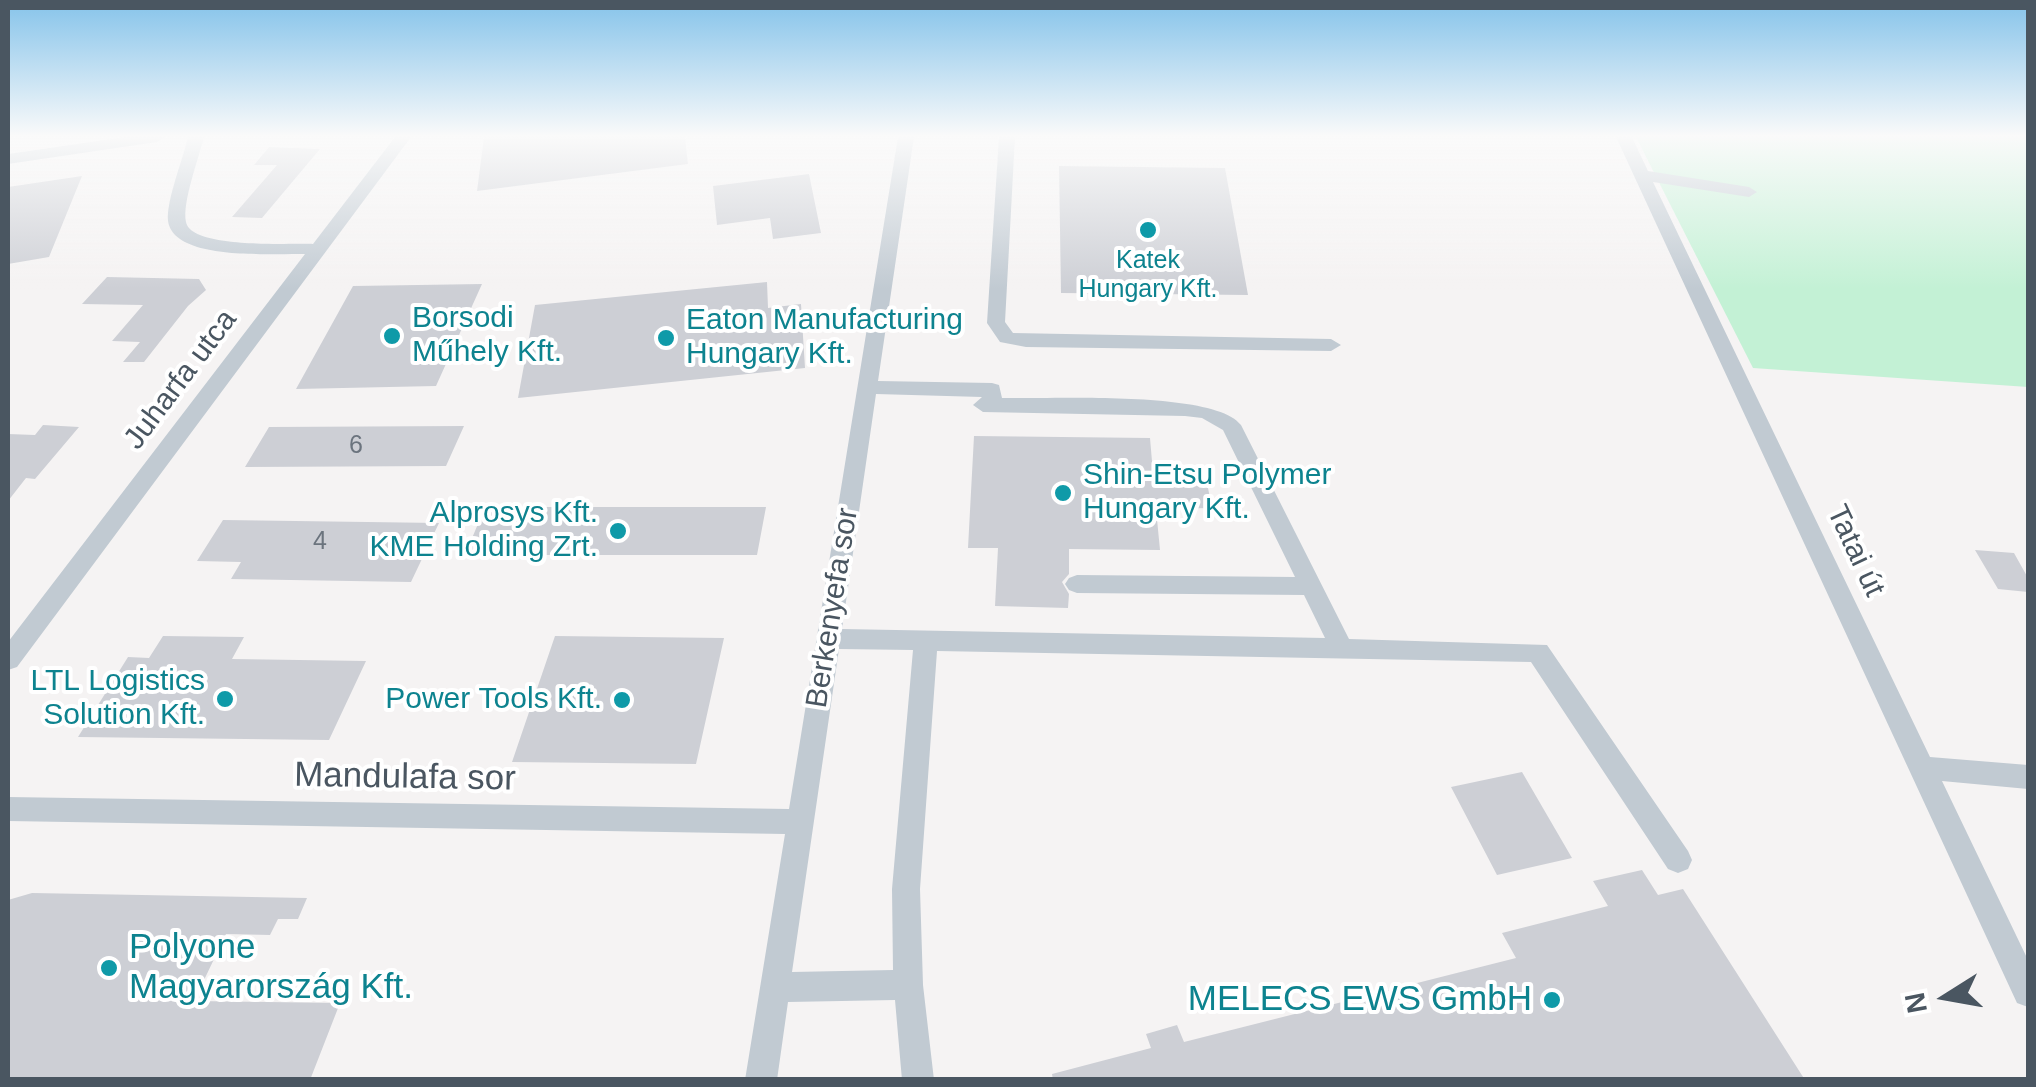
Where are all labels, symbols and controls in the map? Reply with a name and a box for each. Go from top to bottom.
marker: Katek Hungary Kft. [1137,219,1159,241]
place label: Katek Hungary Kft. [1079,246,1217,305]
place label: Borsodi Műhely Kft. [412,301,562,372]
street label: Juharfa utca [117,303,245,457]
place label: Eaton Manufacturing Hungary Kft. [686,303,963,374]
marker: Borsodi Műhely Kft. [381,325,403,347]
marker: Eaton Manufacturing Hungary Kft. [655,327,677,349]
house number: 6 [349,431,363,461]
place label: Shin-Etsu Polymer Hungary Kft. [1083,458,1331,528]
marker: Shin-Etsu Polymer Hungary Kft. [1052,482,1074,504]
place label: Alprosys Kft. KME Holding Zrt. [370,496,598,566]
street label: Tatai út [1818,500,1892,602]
street label: Berkenyefa sor [799,506,867,710]
marker: Alprosys Kft. KME Holding Zrt. [607,520,629,542]
house number: 4 [313,527,327,557]
place label: LTL Logistics Solution Kft. [30,664,205,734]
place label: Power Tools Kft. [385,682,602,718]
marker: LTL Logistics Solution Kft. [214,688,236,710]
marker: Power Tools Kft. [611,689,633,711]
street label: Mandulafa sor [294,755,516,801]
place label: Polyone Magyarország Kft. [129,927,413,1009]
north arrow [1896,947,1996,1047]
marker: Polyone Magyarország Kft. [98,957,120,979]
place label: MELECS EWS GmbH [1188,979,1532,1021]
marker: MELECS EWS GmbH [1541,989,1563,1011]
text: N [1899,990,1933,1016]

